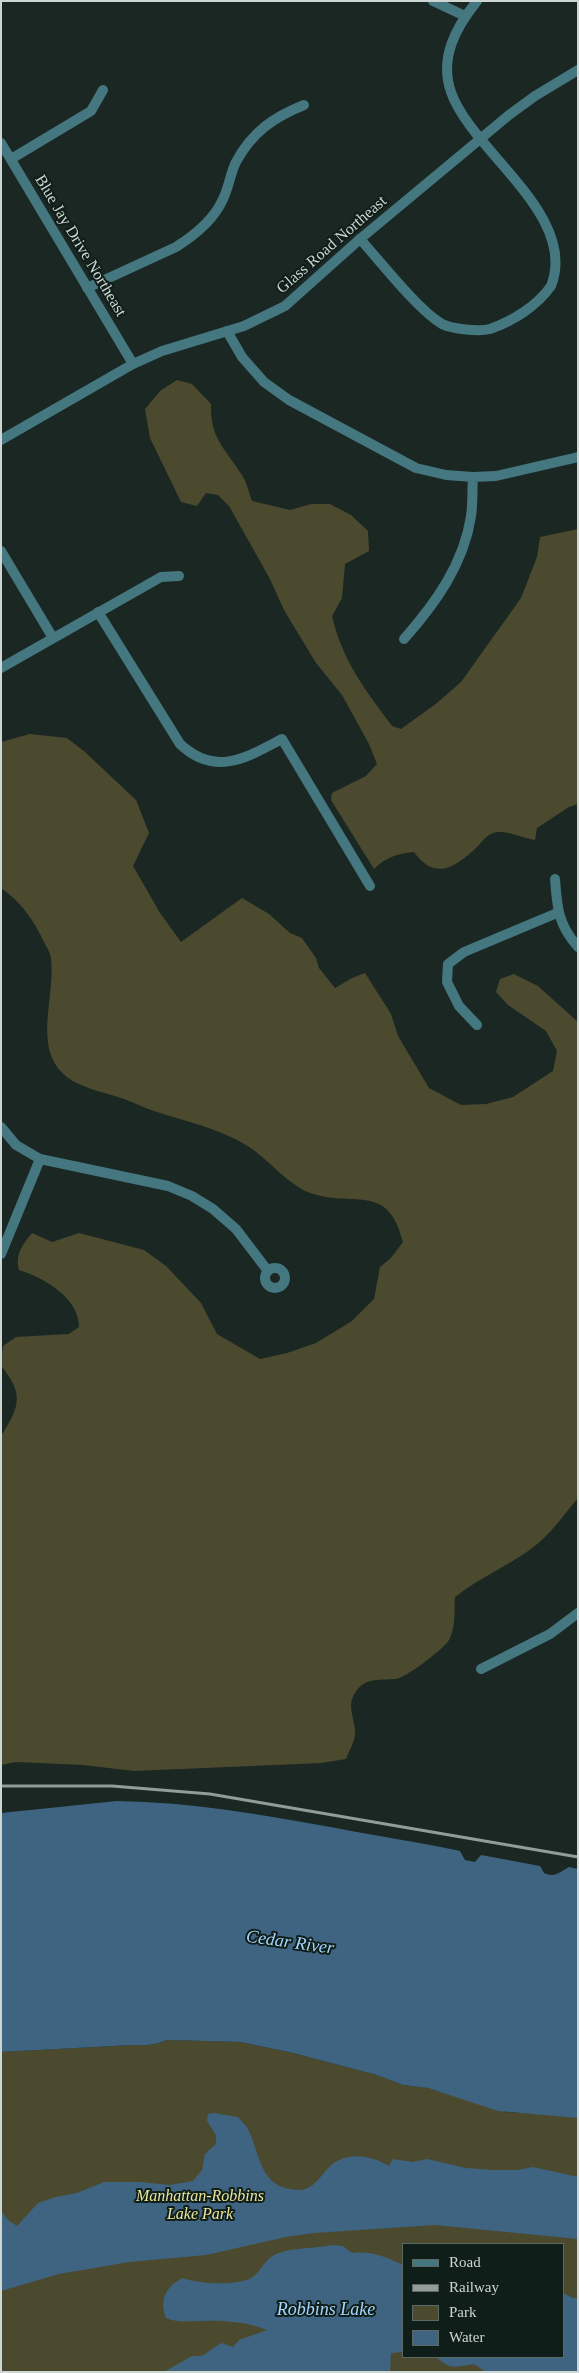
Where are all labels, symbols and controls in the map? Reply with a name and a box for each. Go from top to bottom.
street label: Blue Jay Drive Northeast [30,172,130,320]
street label: Glass Road Northeast [273,192,391,298]
water label: Cedar River [245,1926,335,1960]
park label: Manhattan-Robbins Lake Park [136,2187,264,2225]
legend [402,2243,564,2358]
text: Road [449,2254,481,2270]
text: Railway [449,2279,499,2295]
water label: Robbins Lake [277,2299,375,2321]
text: Park [449,2304,477,2320]
text: Water [449,2329,484,2345]

